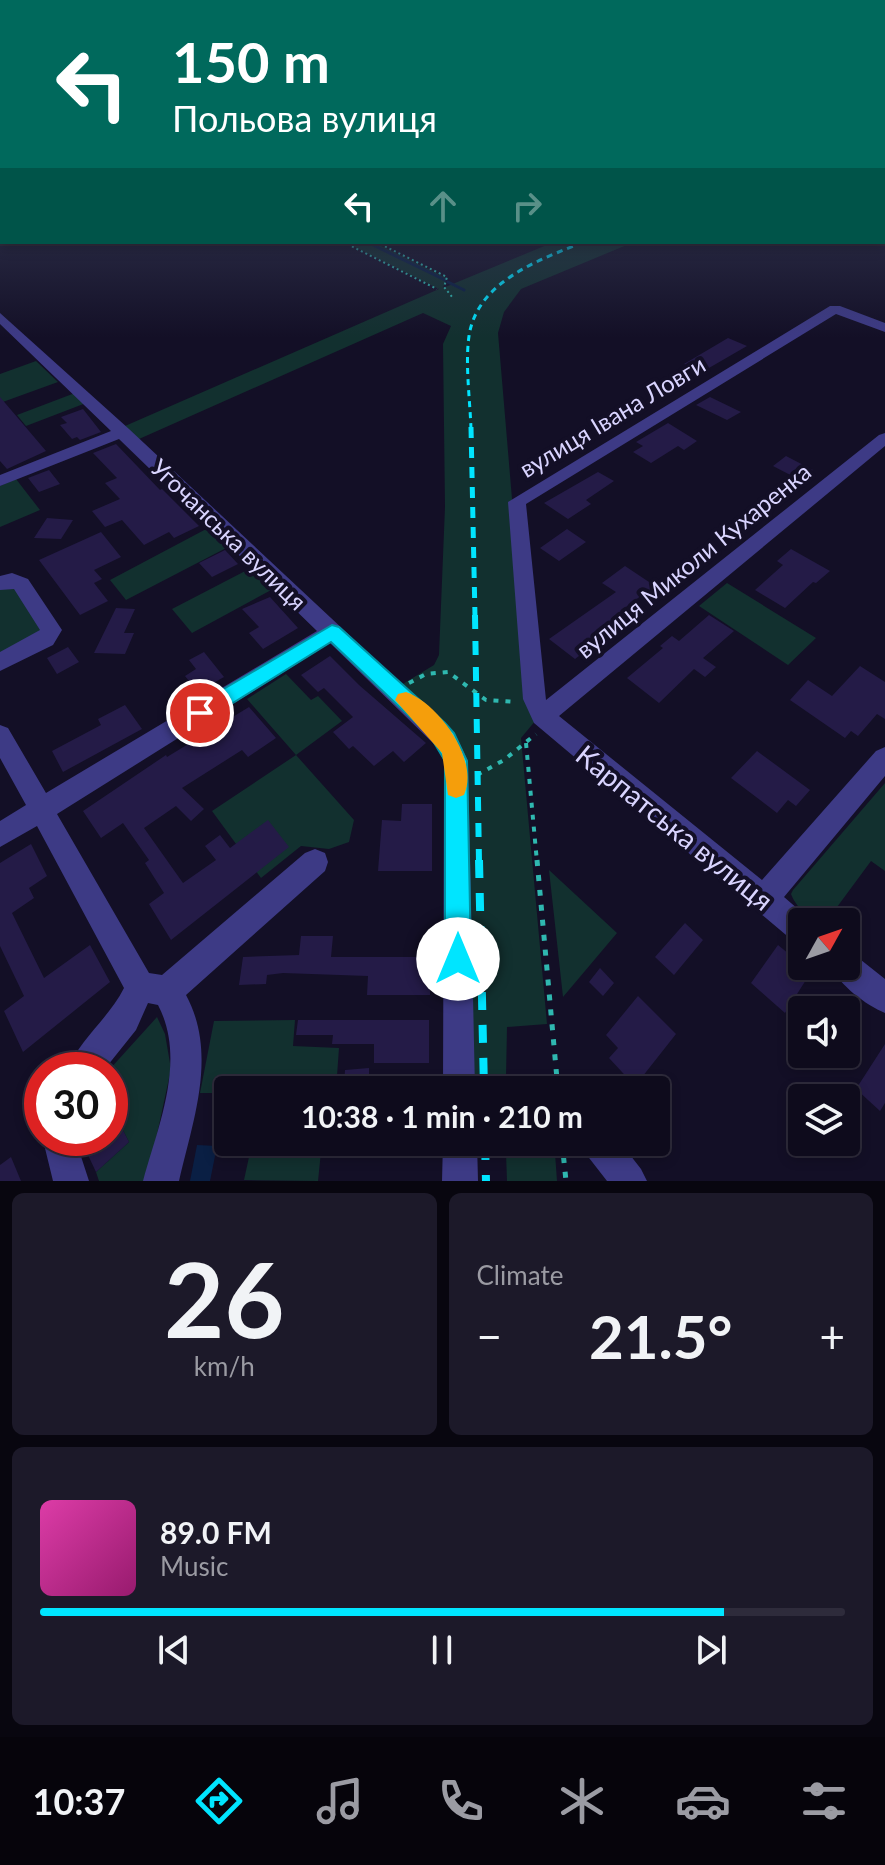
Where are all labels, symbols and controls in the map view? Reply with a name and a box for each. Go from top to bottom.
text: 150 m [172,28,330,95]
icon: left [40,32,144,136]
text: Польова вулиця [172,96,437,140]
icon: left [337,184,381,228]
icon: ahead [421,184,465,228]
icon: right [505,184,549,228]
street label: вулиця Івана Ловги [514,349,710,483]
street label: Угочанська вулиця [145,452,313,616]
street label: вулиця Миколи Кухаренка [570,456,816,664]
pin [166,679,234,747]
icon: arrive [178,691,222,735]
street label: Карпатська вулиця [570,737,780,917]
north arrow [788,908,860,980]
map controls [788,908,860,1156]
position arrow [416,917,500,1001]
button: sound [788,996,860,1068]
speed limit sign: 30 [24,1052,128,1156]
button: layers [788,1084,860,1156]
text: 10:38 · 1 min · 210 m [301,1098,583,1134]
text: 26 [164,1235,285,1360]
text: Climate [477,1259,563,1291]
text: 21.5° [589,1300,733,1372]
text: − [477,1310,502,1362]
text: + [819,1310,845,1362]
text: km/h [194,1350,255,1382]
text: 89.0 FM [160,1514,272,1550]
text: Music [160,1550,228,1582]
icon: previous [152,1628,196,1672]
icon: pause [420,1628,464,1672]
icon: next [689,1628,733,1672]
icon: directions [191,1773,247,1829]
icon: music [312,1773,368,1829]
icon: phone [433,1773,489,1829]
icon: climate [554,1773,610,1829]
icon: car [675,1773,731,1829]
icon: filters [796,1773,852,1829]
text: 10:37 [33,1779,125,1823]

